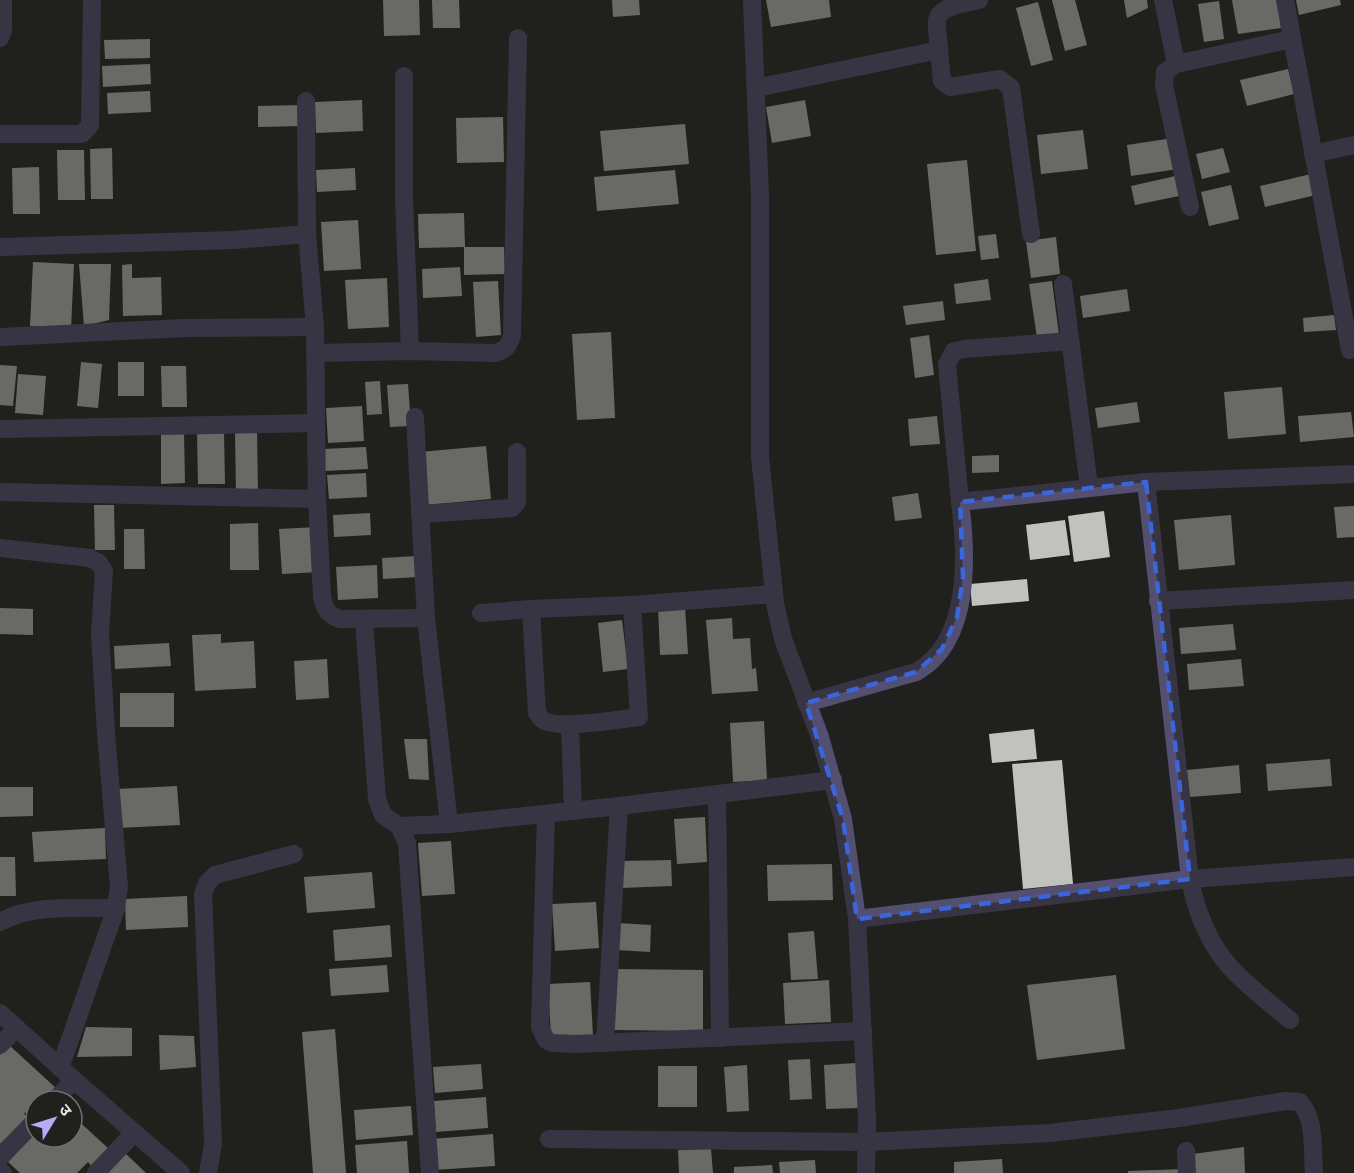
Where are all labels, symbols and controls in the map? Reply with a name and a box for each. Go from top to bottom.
north arrow [24,1089,84,1149]
text: उ [55,1100,77,1120]

